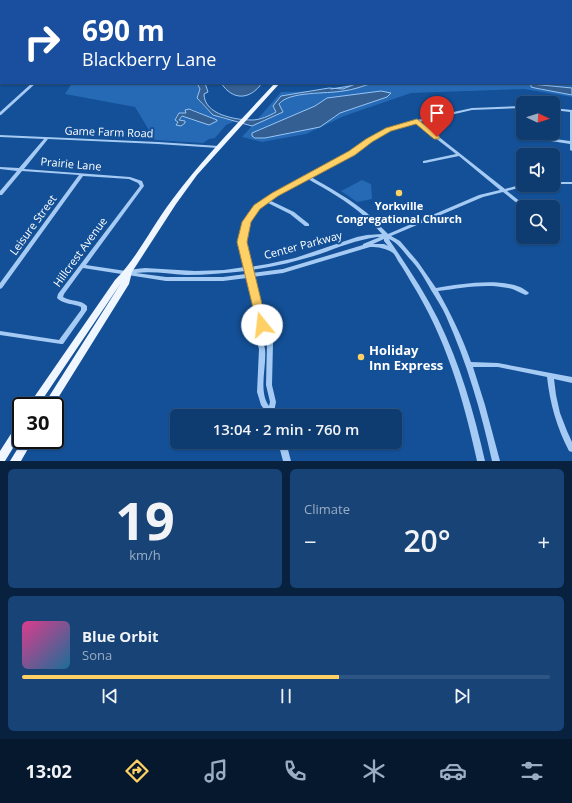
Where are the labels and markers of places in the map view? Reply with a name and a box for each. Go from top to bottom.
pin [420,96,454,137]
marker: Yorkville Congregational Church [394,188,404,198]
place label: Yorkville Congregational Church [336,198,462,226]
place label: Holiday Inn Express [369,341,443,374]
marker: Holiday Inn Express [356,352,366,362]

